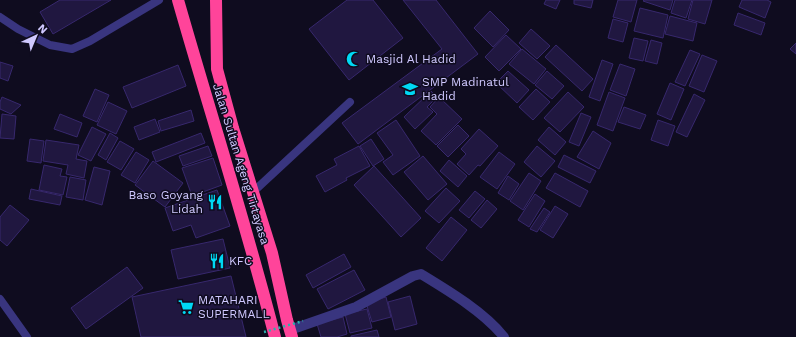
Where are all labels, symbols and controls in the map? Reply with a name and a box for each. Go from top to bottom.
north arrow [16,16,56,56]
text: N [35,22,50,37]
mosque icon: Masjid Al Hadid [345,50,363,68]
place label: Masjid Al Hadid [366,52,456,66]
place label: SMP Madinatul Hadid [422,75,509,103]
school or university icon: SMP Madinatul Hadid [401,80,419,98]
street label: Jalan Sultan Ageng Tirtayasa [210,82,272,246]
place label: Baso Goyang Lidah [128,188,204,216]
restaurant icon: Baso Goyang Lidah [206,193,224,211]
restaurant icon: KFC [208,252,226,270]
place label: KFC [229,254,252,268]
place label: MATAHARI SUPERMALL [198,293,270,321]
supermarket icon: MATAHARI SUPERMALL [177,298,195,316]

